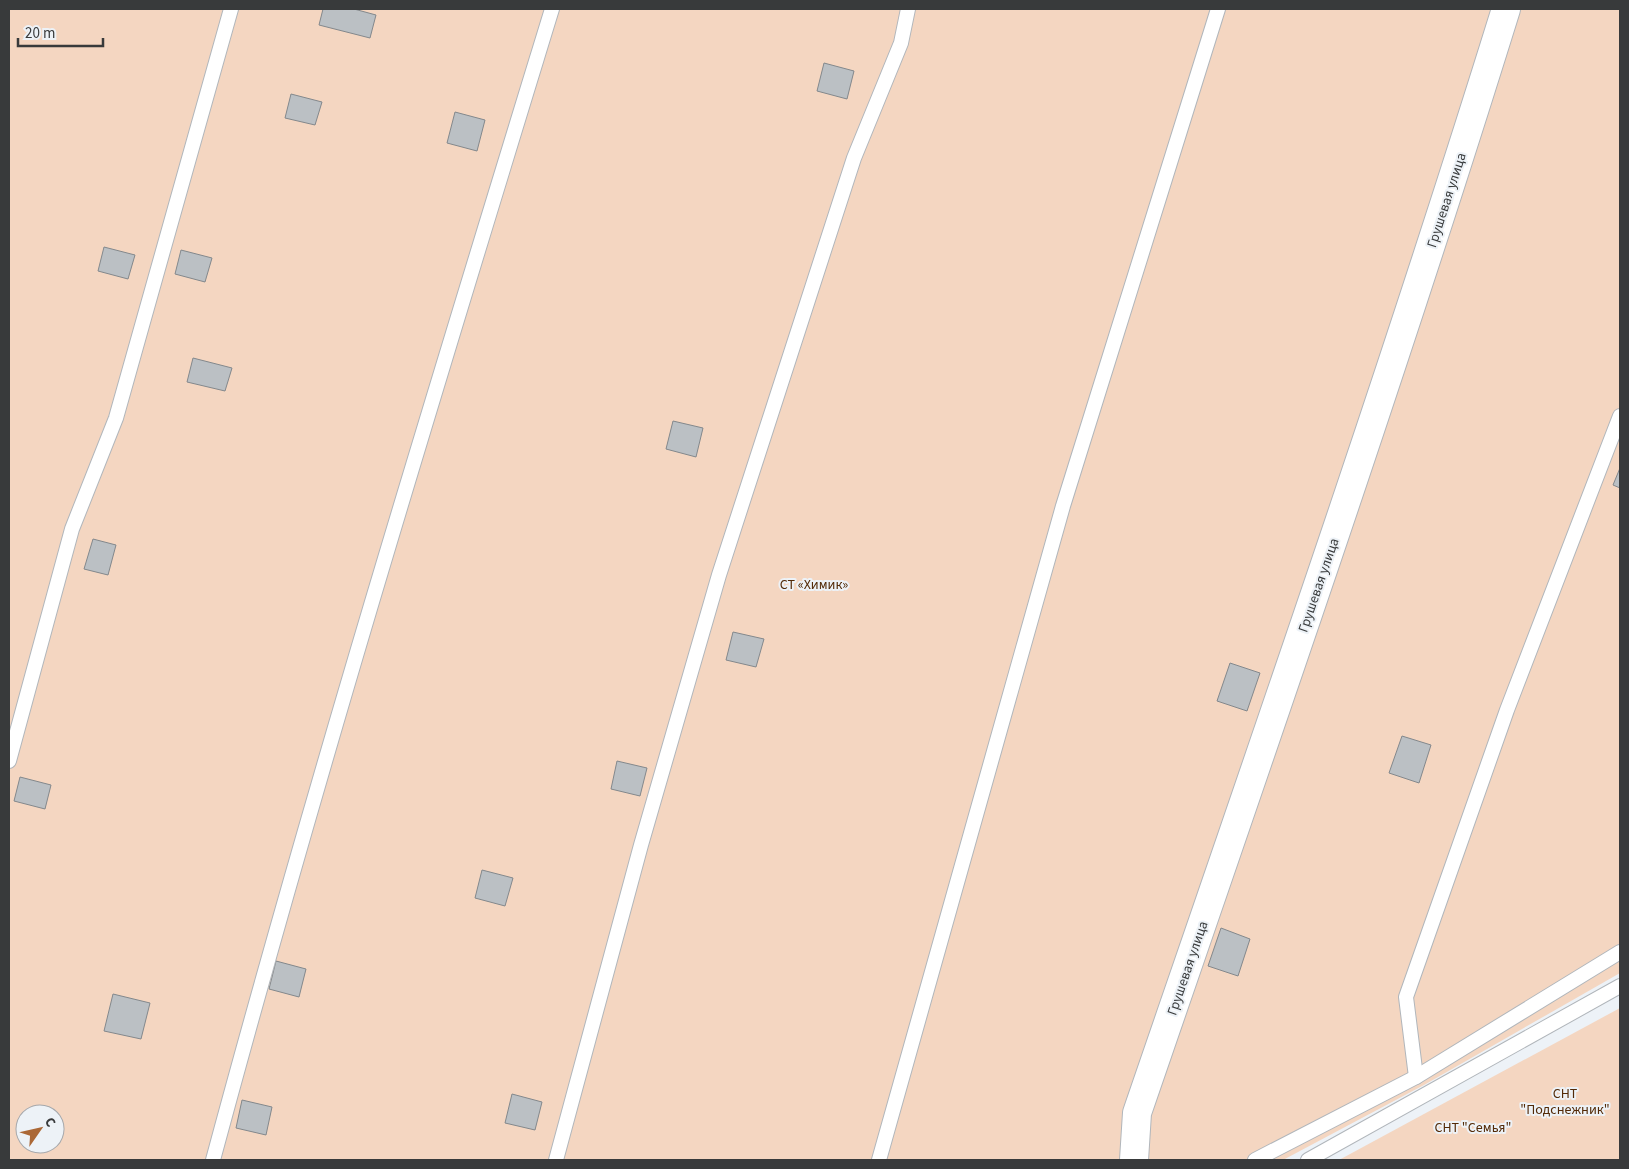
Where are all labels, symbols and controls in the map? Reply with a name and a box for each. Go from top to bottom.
scale bar [18,15,102,47]
text: 20 m [25,23,55,44]
street label: Грушевая улица [1422,150,1472,250]
street label: Грушевая улица [1293,535,1344,635]
park label: СТ «Химик» [780,575,848,595]
street label: Грушевая улица [1162,918,1213,1018]
park label: СНТ "Подснежник" [1520,1084,1610,1120]
north arrow [15,1104,65,1154]
text: С [39,1113,61,1131]
park label: СНТ "Семья" [1434,1118,1512,1138]

